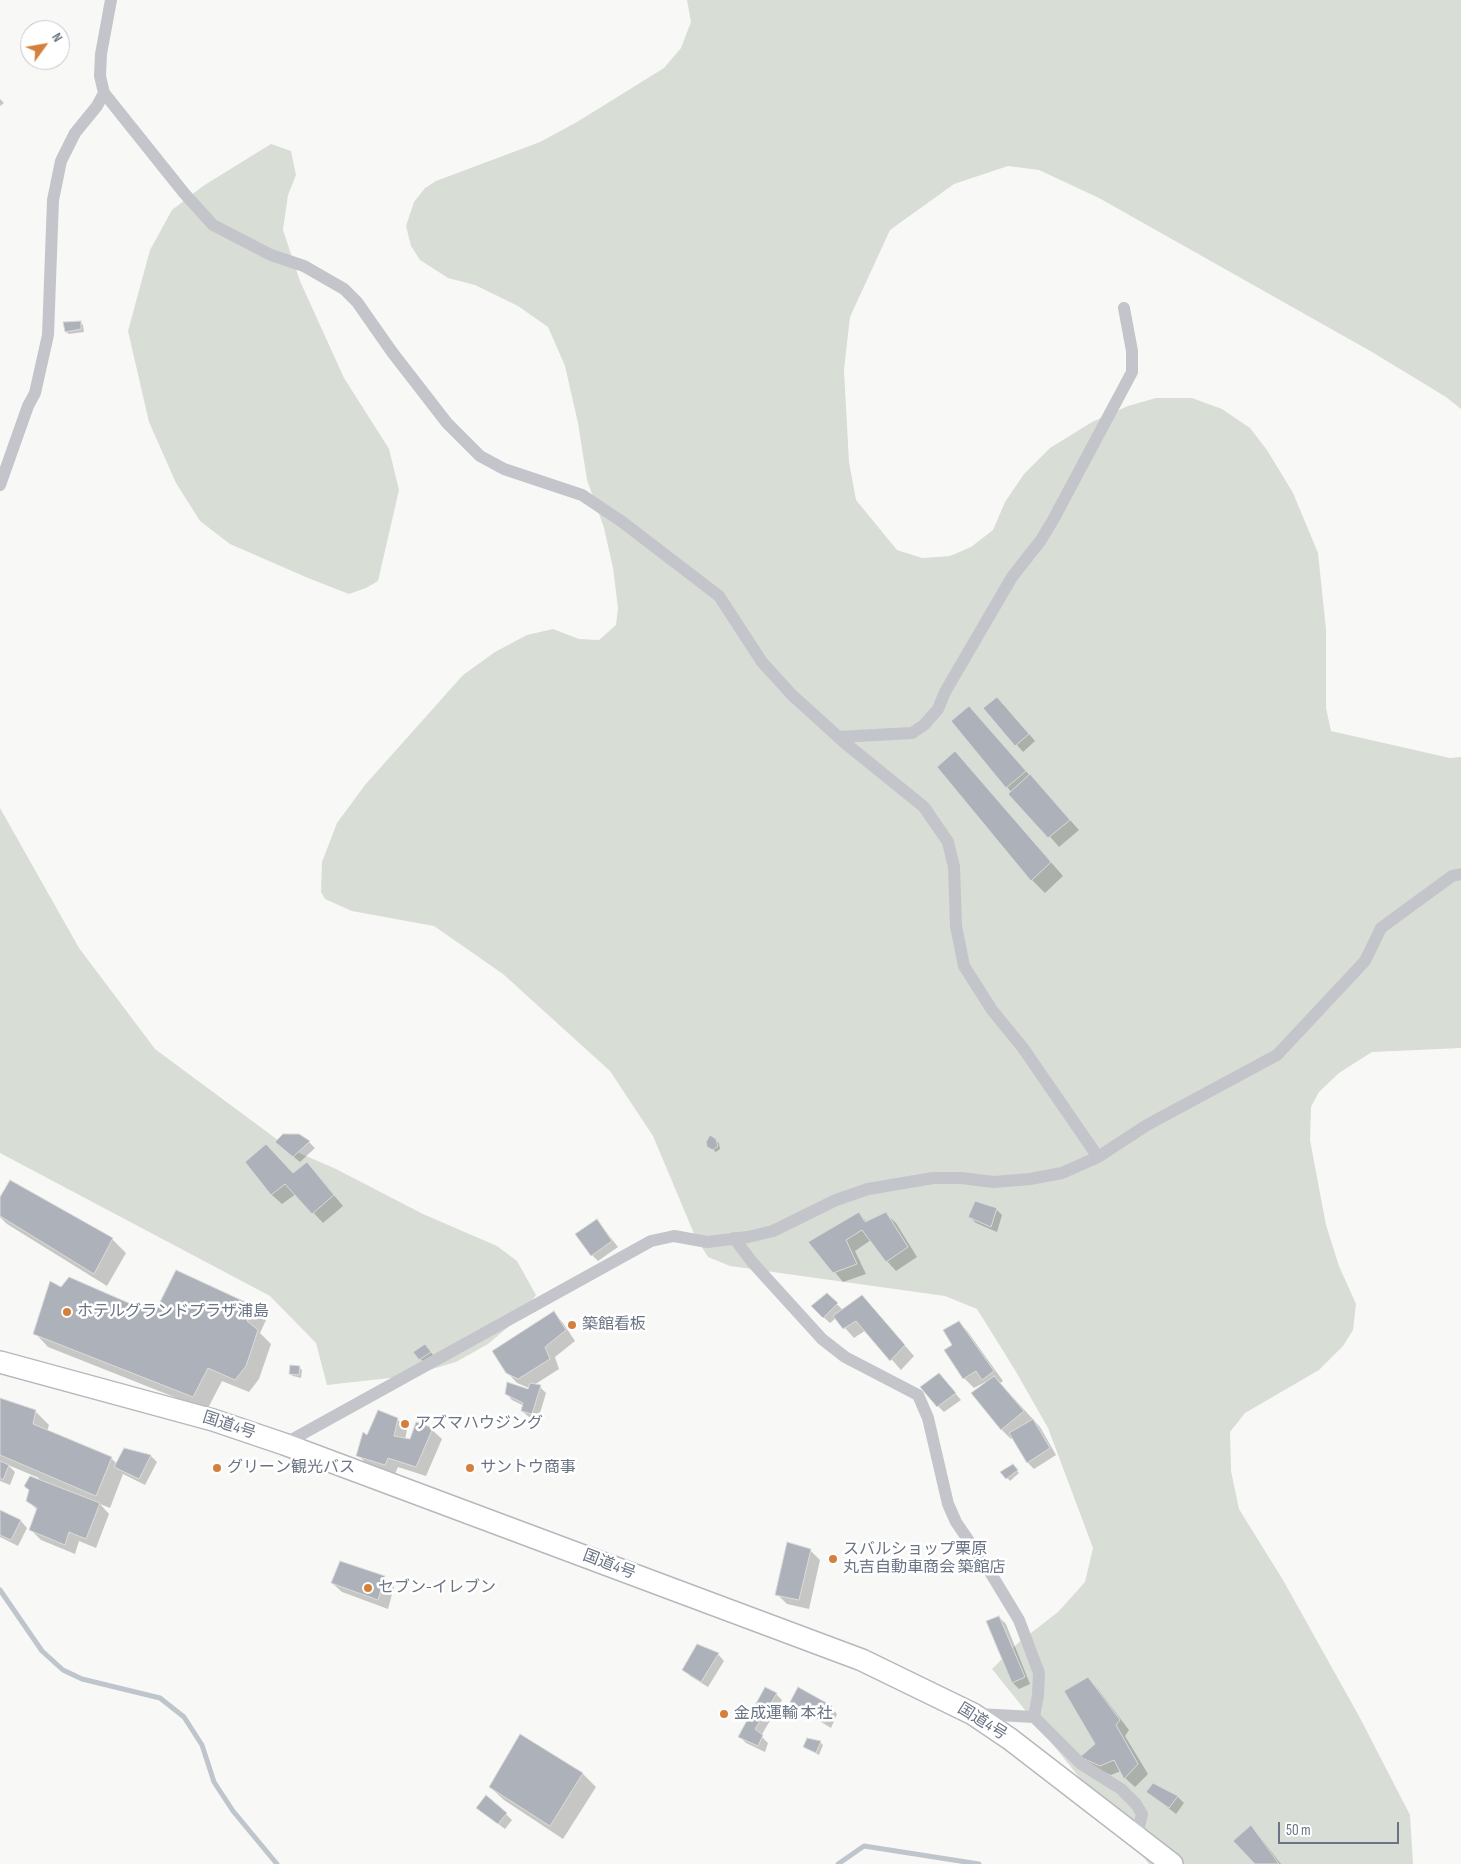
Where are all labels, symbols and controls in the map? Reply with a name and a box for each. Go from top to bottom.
north arrow [20,20,70,70]
text: N [48,30,66,45]
place label: ホテルグランドプラザ浦島 [77,1302,269,1322]
marker: ホテルグランドプラザ浦島 [61,1306,73,1318]
place label: 築館看板 [582,1315,646,1335]
marker: 築館看板 [566,1319,578,1331]
street label: 国道4号 [200,1408,258,1444]
place label: アズマハウジング [415,1414,543,1434]
marker: アズマハウジング [399,1418,411,1430]
place label: グリーン観光バス [227,1458,355,1478]
place label: サントウ商事 [480,1458,576,1478]
marker: グリーン観光バス [211,1462,223,1474]
marker: サントウ商事 [464,1462,476,1474]
place label: スバルショップ栗原 丸吉自動車商会 築館店 [843,1540,1006,1578]
street label: 国道4号 [580,1546,638,1584]
marker: スバルショップ栗原 丸吉自動車商会 築館店 [827,1553,839,1565]
place label: セブン-イレブン [378,1578,496,1598]
marker: セブン-イレブン [362,1582,374,1594]
street label: 国道4号 [954,1699,1010,1745]
place label: 金成運輸 本社 [734,1704,833,1724]
marker: 金成運輸 本社 [718,1708,730,1720]
scale bar [1281,1812,1402,1844]
text: 50 m [1286,1821,1311,1840]

